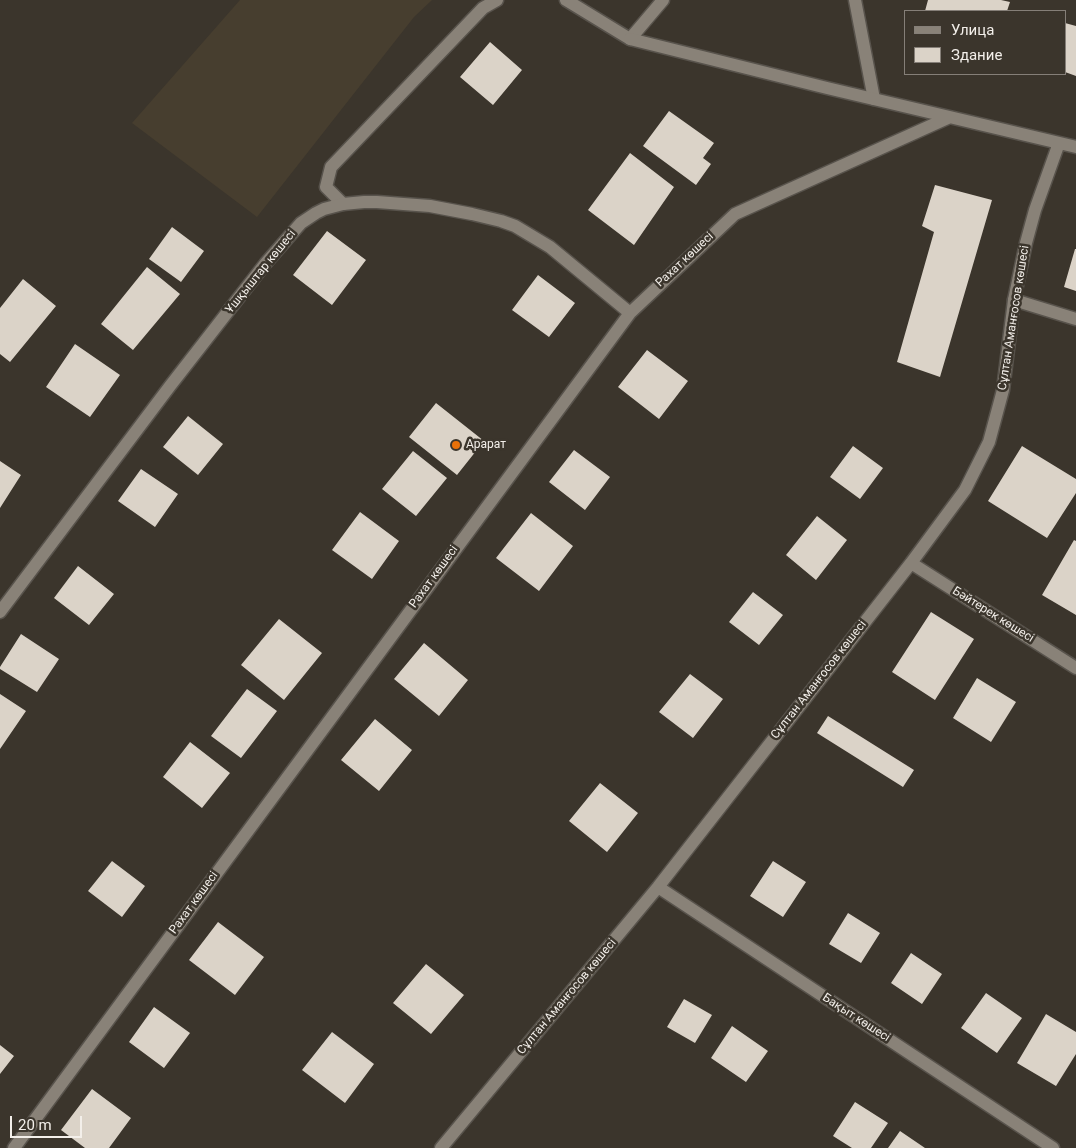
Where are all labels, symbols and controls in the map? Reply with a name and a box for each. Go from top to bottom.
legend [904,10,1066,75]
text: Улица [951,21,994,39]
text: Здание [951,46,1002,64]
street label: Ұшқыштар көшесі [223,227,299,317]
street label: Рахат көшесі [653,230,717,290]
street label: Сұлтан Аманғосов көшесі [995,245,1033,391]
place label: Арарат [466,438,506,452]
marker: Арарат [450,439,462,451]
street label: Рахат көшесі [407,543,461,611]
street label: Бәйтерек көшесі [950,584,1036,646]
street label: Сұлтан Аманғосов көшесі [768,618,870,742]
street label: Рахат көшесі [167,869,221,937]
street label: Сұлтан Аманғосов көшесі [514,936,620,1058]
street label: Бақыт көшесі [819,991,893,1045]
scale bar [12,1106,85,1138]
text: 20 m [18,1116,52,1134]

